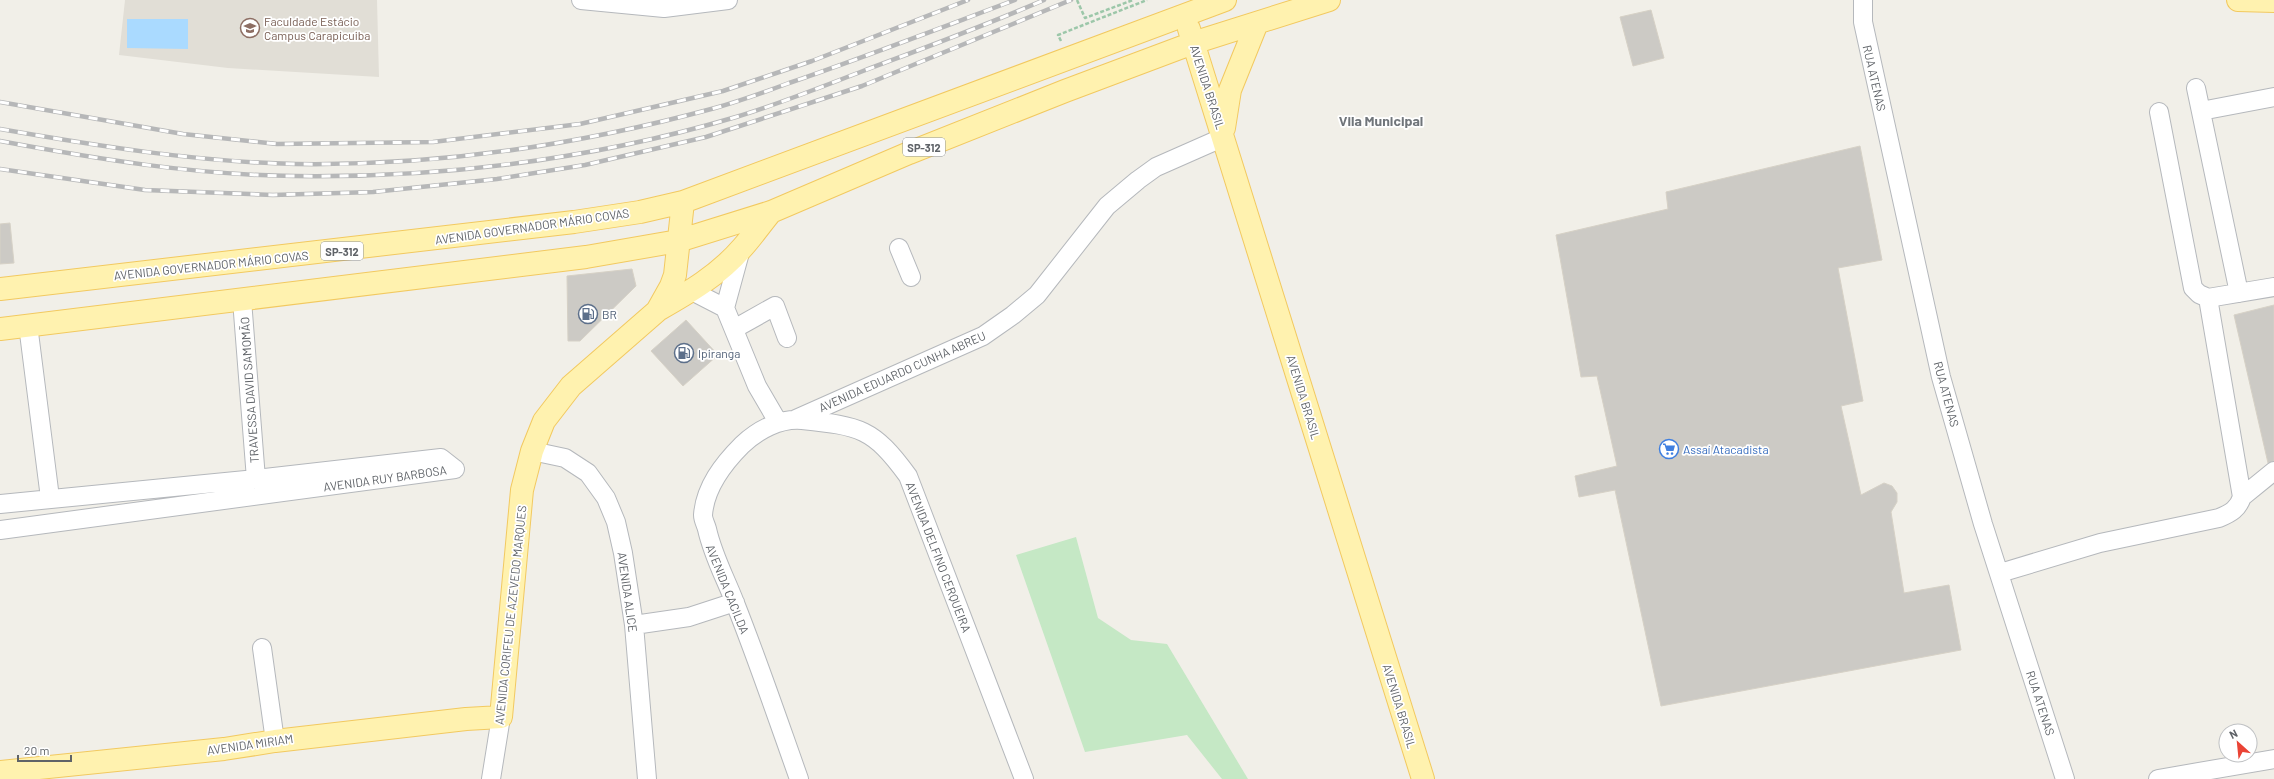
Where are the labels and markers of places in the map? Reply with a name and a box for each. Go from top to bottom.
place label: Faculdade Estácio Campus Carapicuiba [264,14,370,42]
school or university icon: Faculdade Estácio Campus Carapicuiba [239,17,261,39]
fuel station icon: BR [577,303,599,325]
place label: BR [602,307,617,321]
fuel station icon: Ipiranga [673,342,695,364]
place label: Ipiranga [698,346,740,360]
supermarket icon: Assaí Atacadista [1658,438,1680,460]
place label: Assaí Atacadista [1683,442,1769,456]

